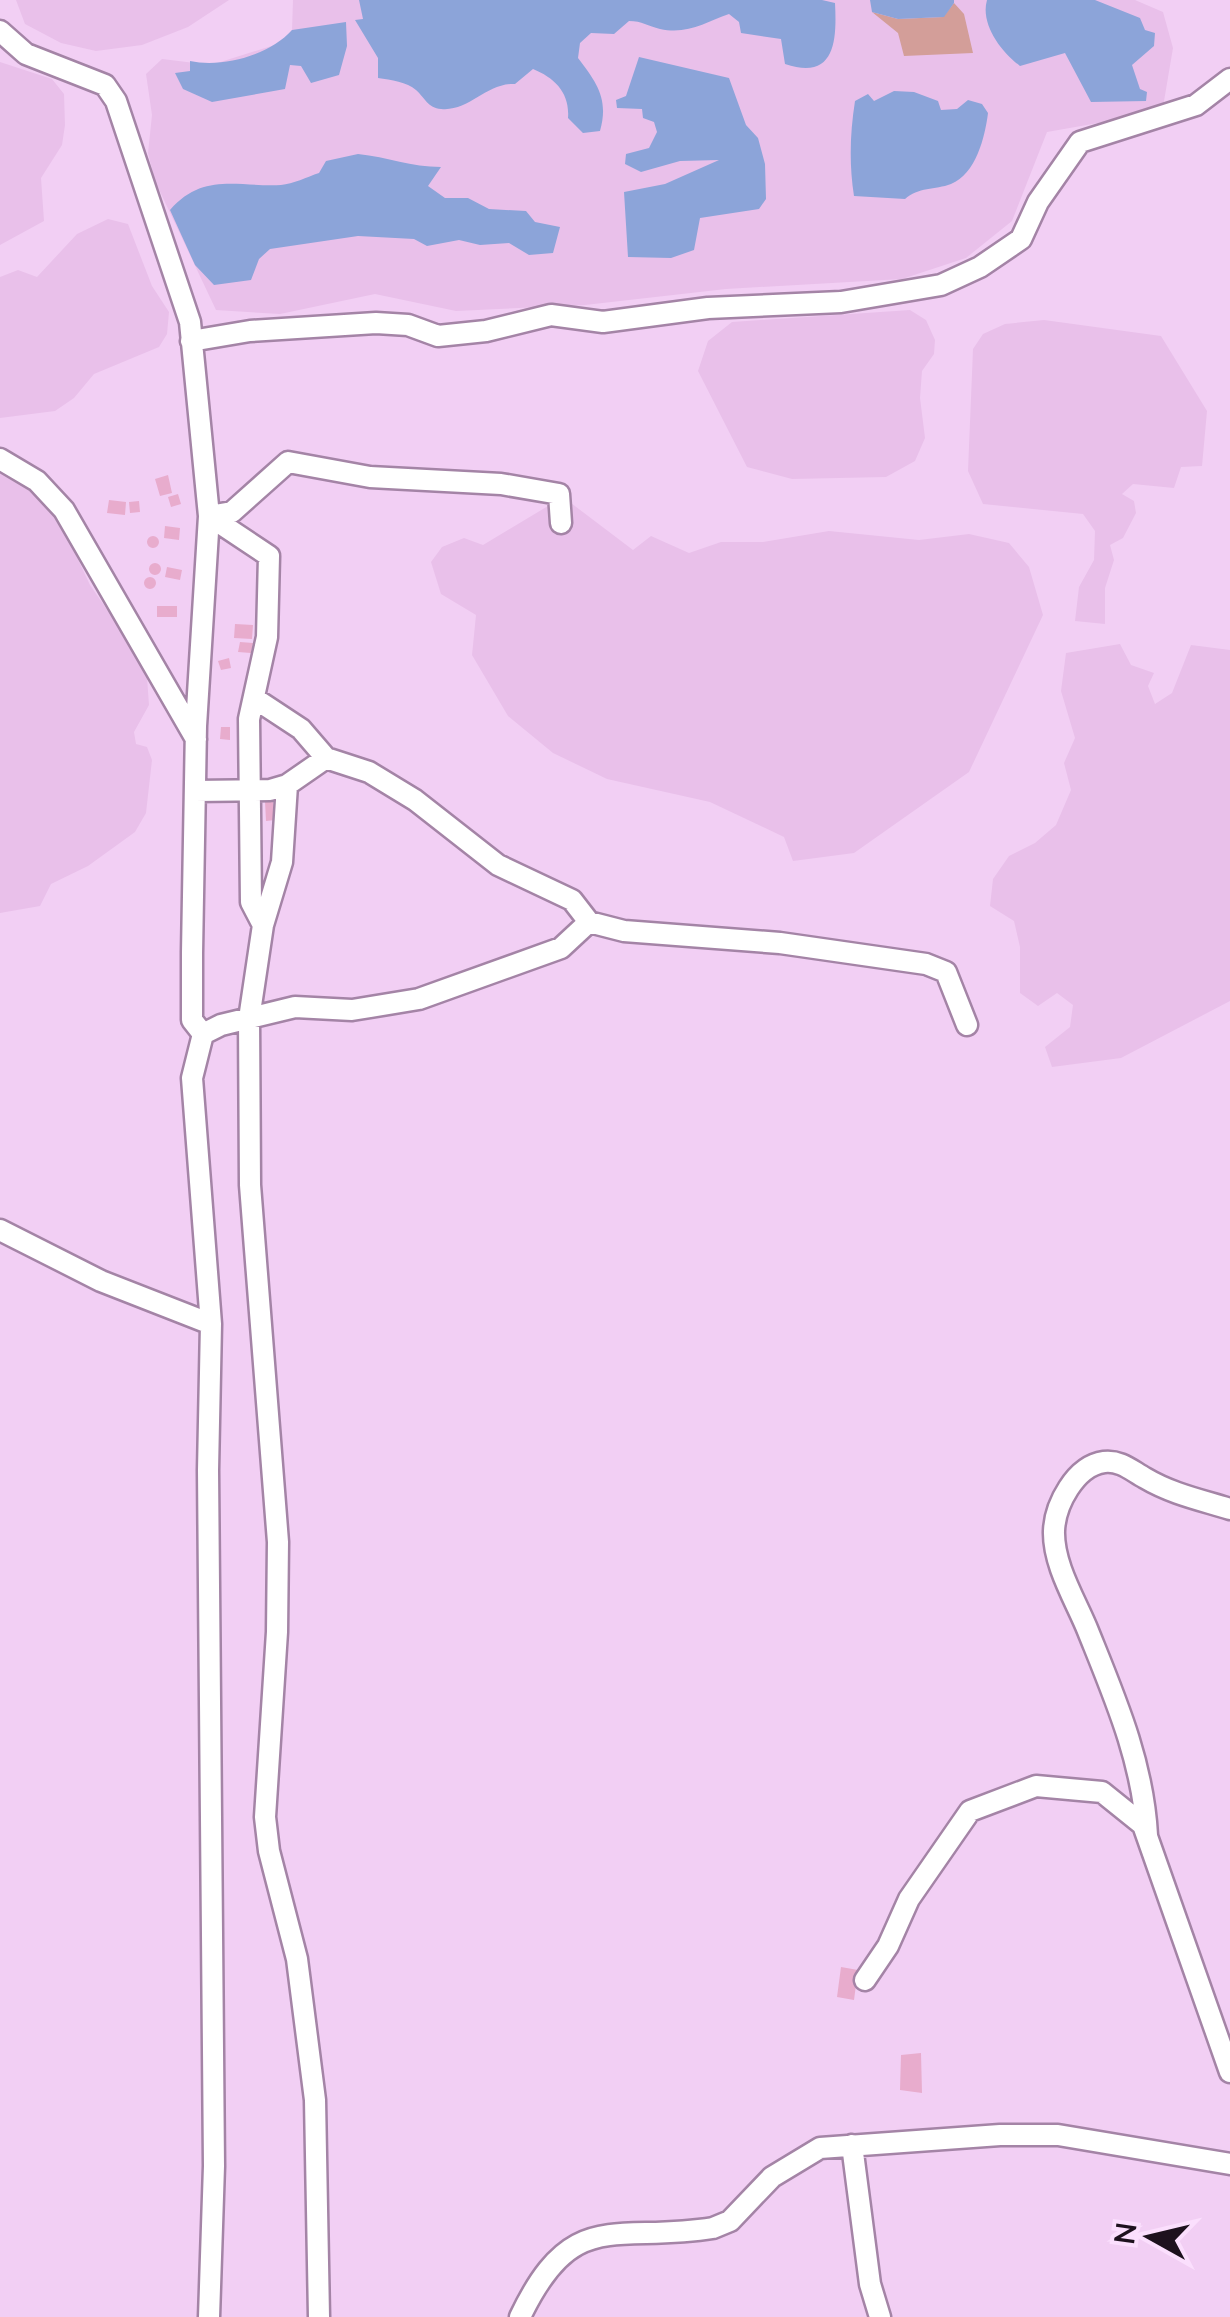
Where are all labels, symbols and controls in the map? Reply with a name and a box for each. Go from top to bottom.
north arrow [1100,2187,1200,2287]
text: N [1106,2220,1143,2246]

